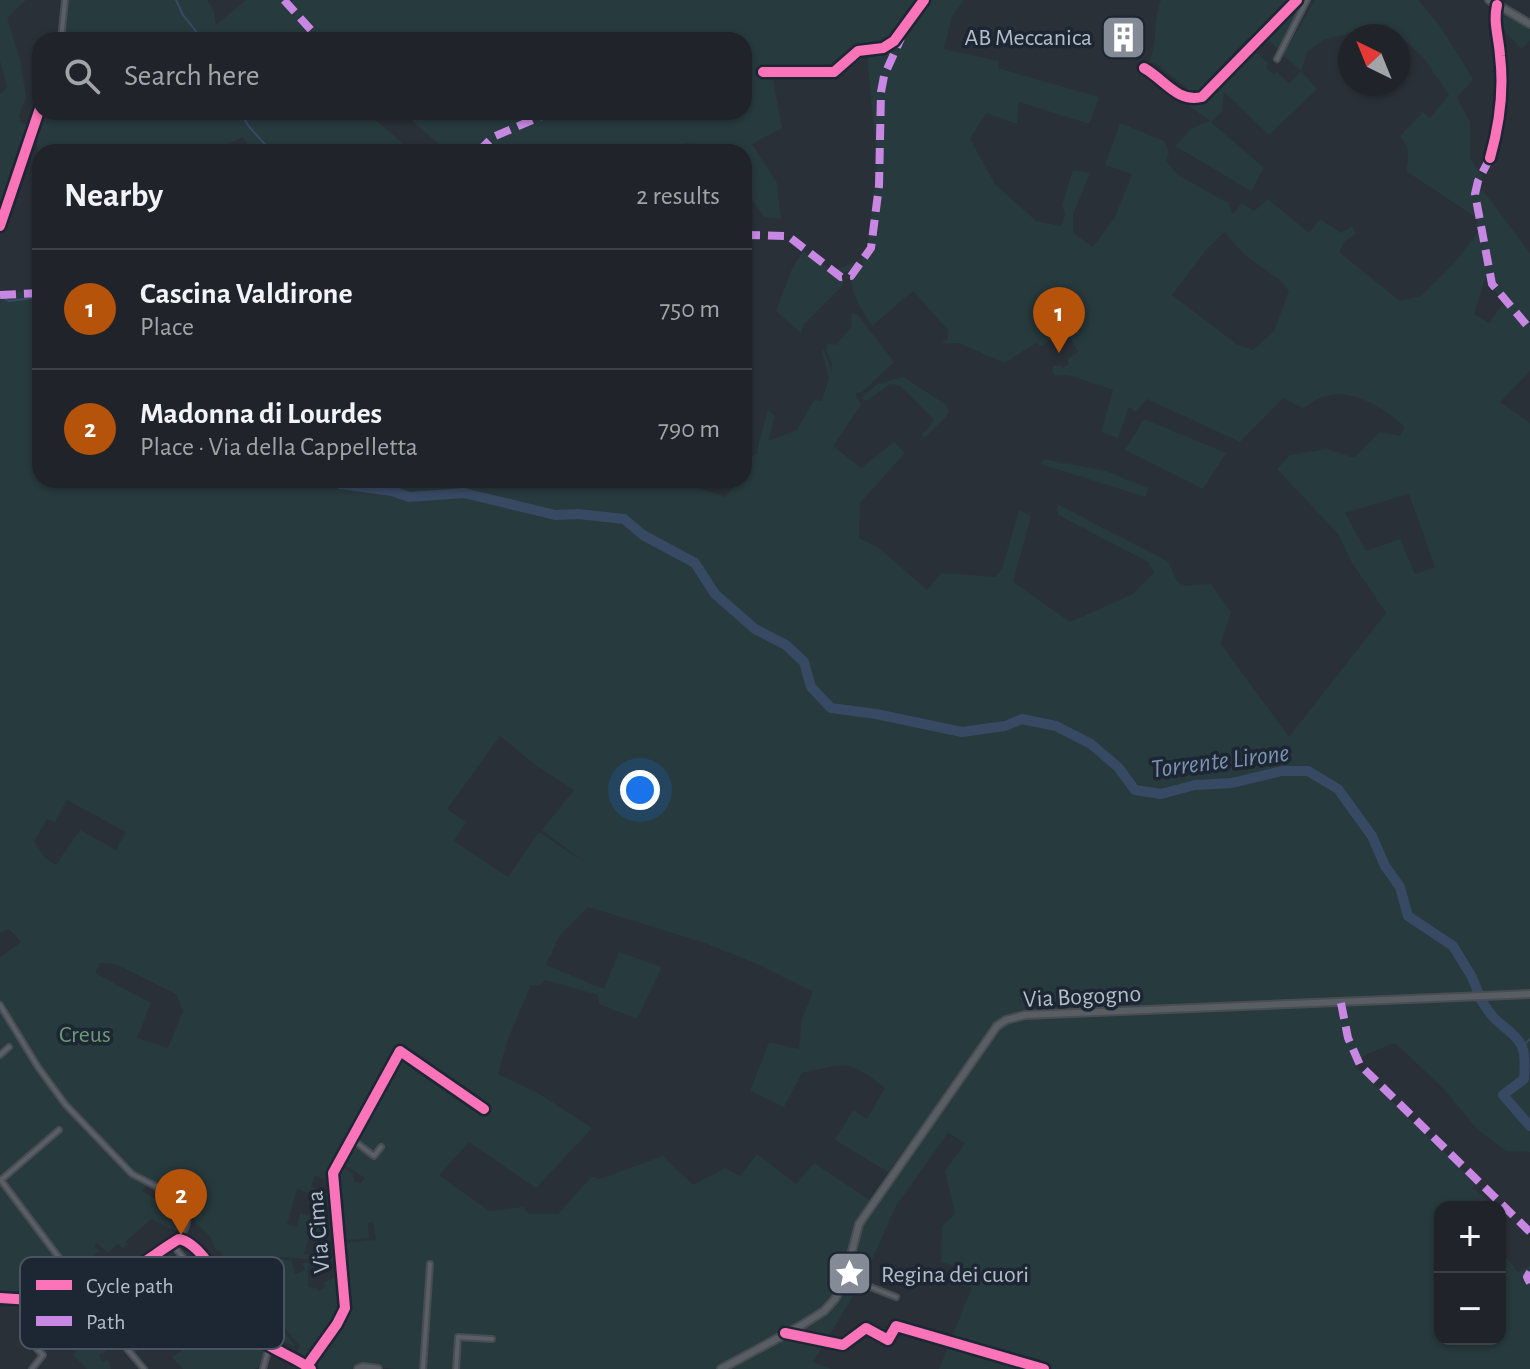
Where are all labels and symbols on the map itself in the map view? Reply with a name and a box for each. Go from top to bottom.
building icon: AB Meccanica [1099,13,1147,61]
north arrow [1338,24,1410,96]
place label: AB Meccanica [964,26,1092,50]
pin: 1 [1033,287,1085,353]
water label: Torrente Lirone [1150,740,1291,782]
your location [620,770,660,810]
street label: Via Bogogno [1022,982,1142,1012]
park label: Creus [59,1023,111,1047]
pin: 2 [155,1169,207,1235]
street label: Via Cima [303,1190,335,1274]
place icon: Regina dei cuori [826,1250,874,1298]
legend [20,1257,284,1349]
place label: Regina dei cuori [881,1263,1029,1287]
text: Cycle path [86,1275,174,1297]
text: Path [86,1311,126,1333]

